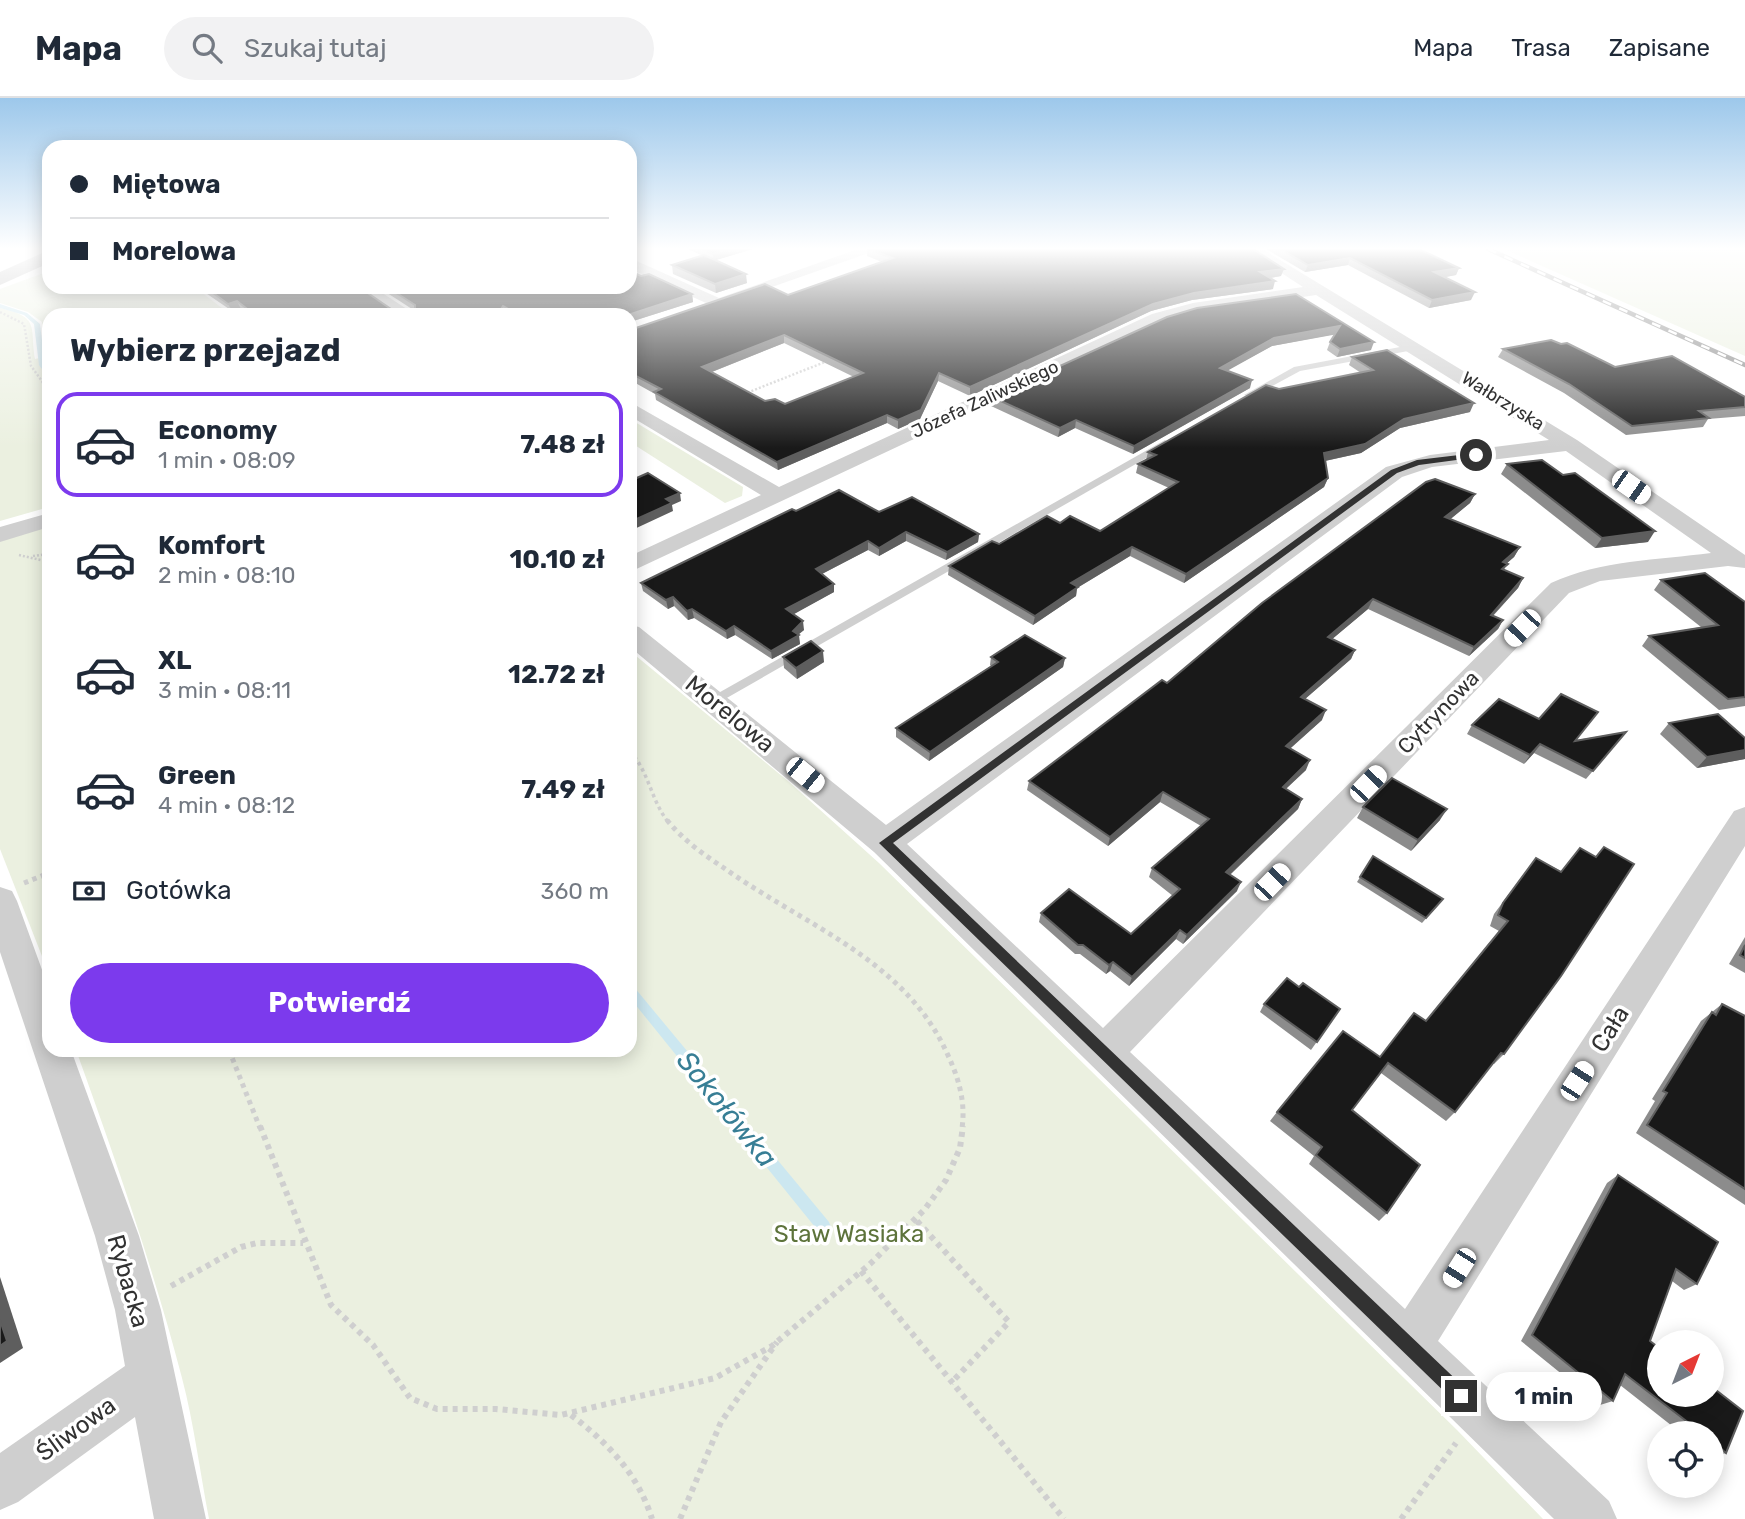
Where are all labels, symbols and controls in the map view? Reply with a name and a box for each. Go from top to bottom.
search box [164,17,654,80]
text: Mapa [35,29,122,68]
icon: search [188,29,226,67]
text: Szukaj tutaj [244,33,387,64]
text: Mapa [1413,34,1473,62]
text: Trasa [1511,34,1571,62]
text: Zapisane [1609,34,1710,62]
text: Miętowa [112,169,221,200]
text: Morelowa [112,236,236,267]
text: Wybierz przejazd [70,331,341,369]
street label: Józefa Zaliwskiego [908,355,1062,443]
street label: Wałbrzyska [1458,367,1548,435]
icon: car [74,413,137,476]
text: Economy [158,415,277,446]
text: 7.48 zł [520,429,605,460]
route start [1460,439,1492,471]
text: 1 min · 08:09 [158,446,296,474]
car [1608,466,1655,508]
icon: car [74,528,137,591]
text: Komfort [158,530,265,561]
text: 10.10 zł [509,544,605,575]
text: 2 min · 08:10 [158,561,296,589]
car [1500,606,1545,650]
icon: car [74,643,137,706]
text: XL [158,645,191,676]
text: 12.72 zł [508,659,605,690]
street label: Cytrynowa [1392,665,1484,759]
street label: Morelowa [680,670,780,758]
text: 3 min · 08:11 [158,676,291,704]
car [783,754,828,796]
icon: car [74,758,137,821]
text: Green [158,760,236,791]
car [1346,762,1391,806]
text: 7.49 zł [521,774,605,805]
text: 4 min · 08:12 [158,791,295,819]
car [1250,860,1295,904]
icon: cash [70,872,108,910]
text: Gotówka [126,875,232,906]
text: 360 m [541,877,609,905]
button: Potwierdź [70,963,609,1043]
street label: Cała [1585,1001,1635,1057]
water label: Sokołówka [670,1044,784,1174]
car [1557,1058,1598,1104]
park label: Staw Wasiaka [774,1220,924,1248]
street label: Rybacka [101,1231,155,1331]
car [1439,1245,1480,1291]
north arrow [1647,1330,1724,1407]
map controls [1647,1330,1724,1498]
callout: 1 min [1486,1372,1601,1420]
route end [1445,1380,1477,1412]
text: 1 min [1515,1382,1573,1410]
street label: Śliwowa [31,1391,121,1467]
button: locate [1647,1421,1724,1498]

